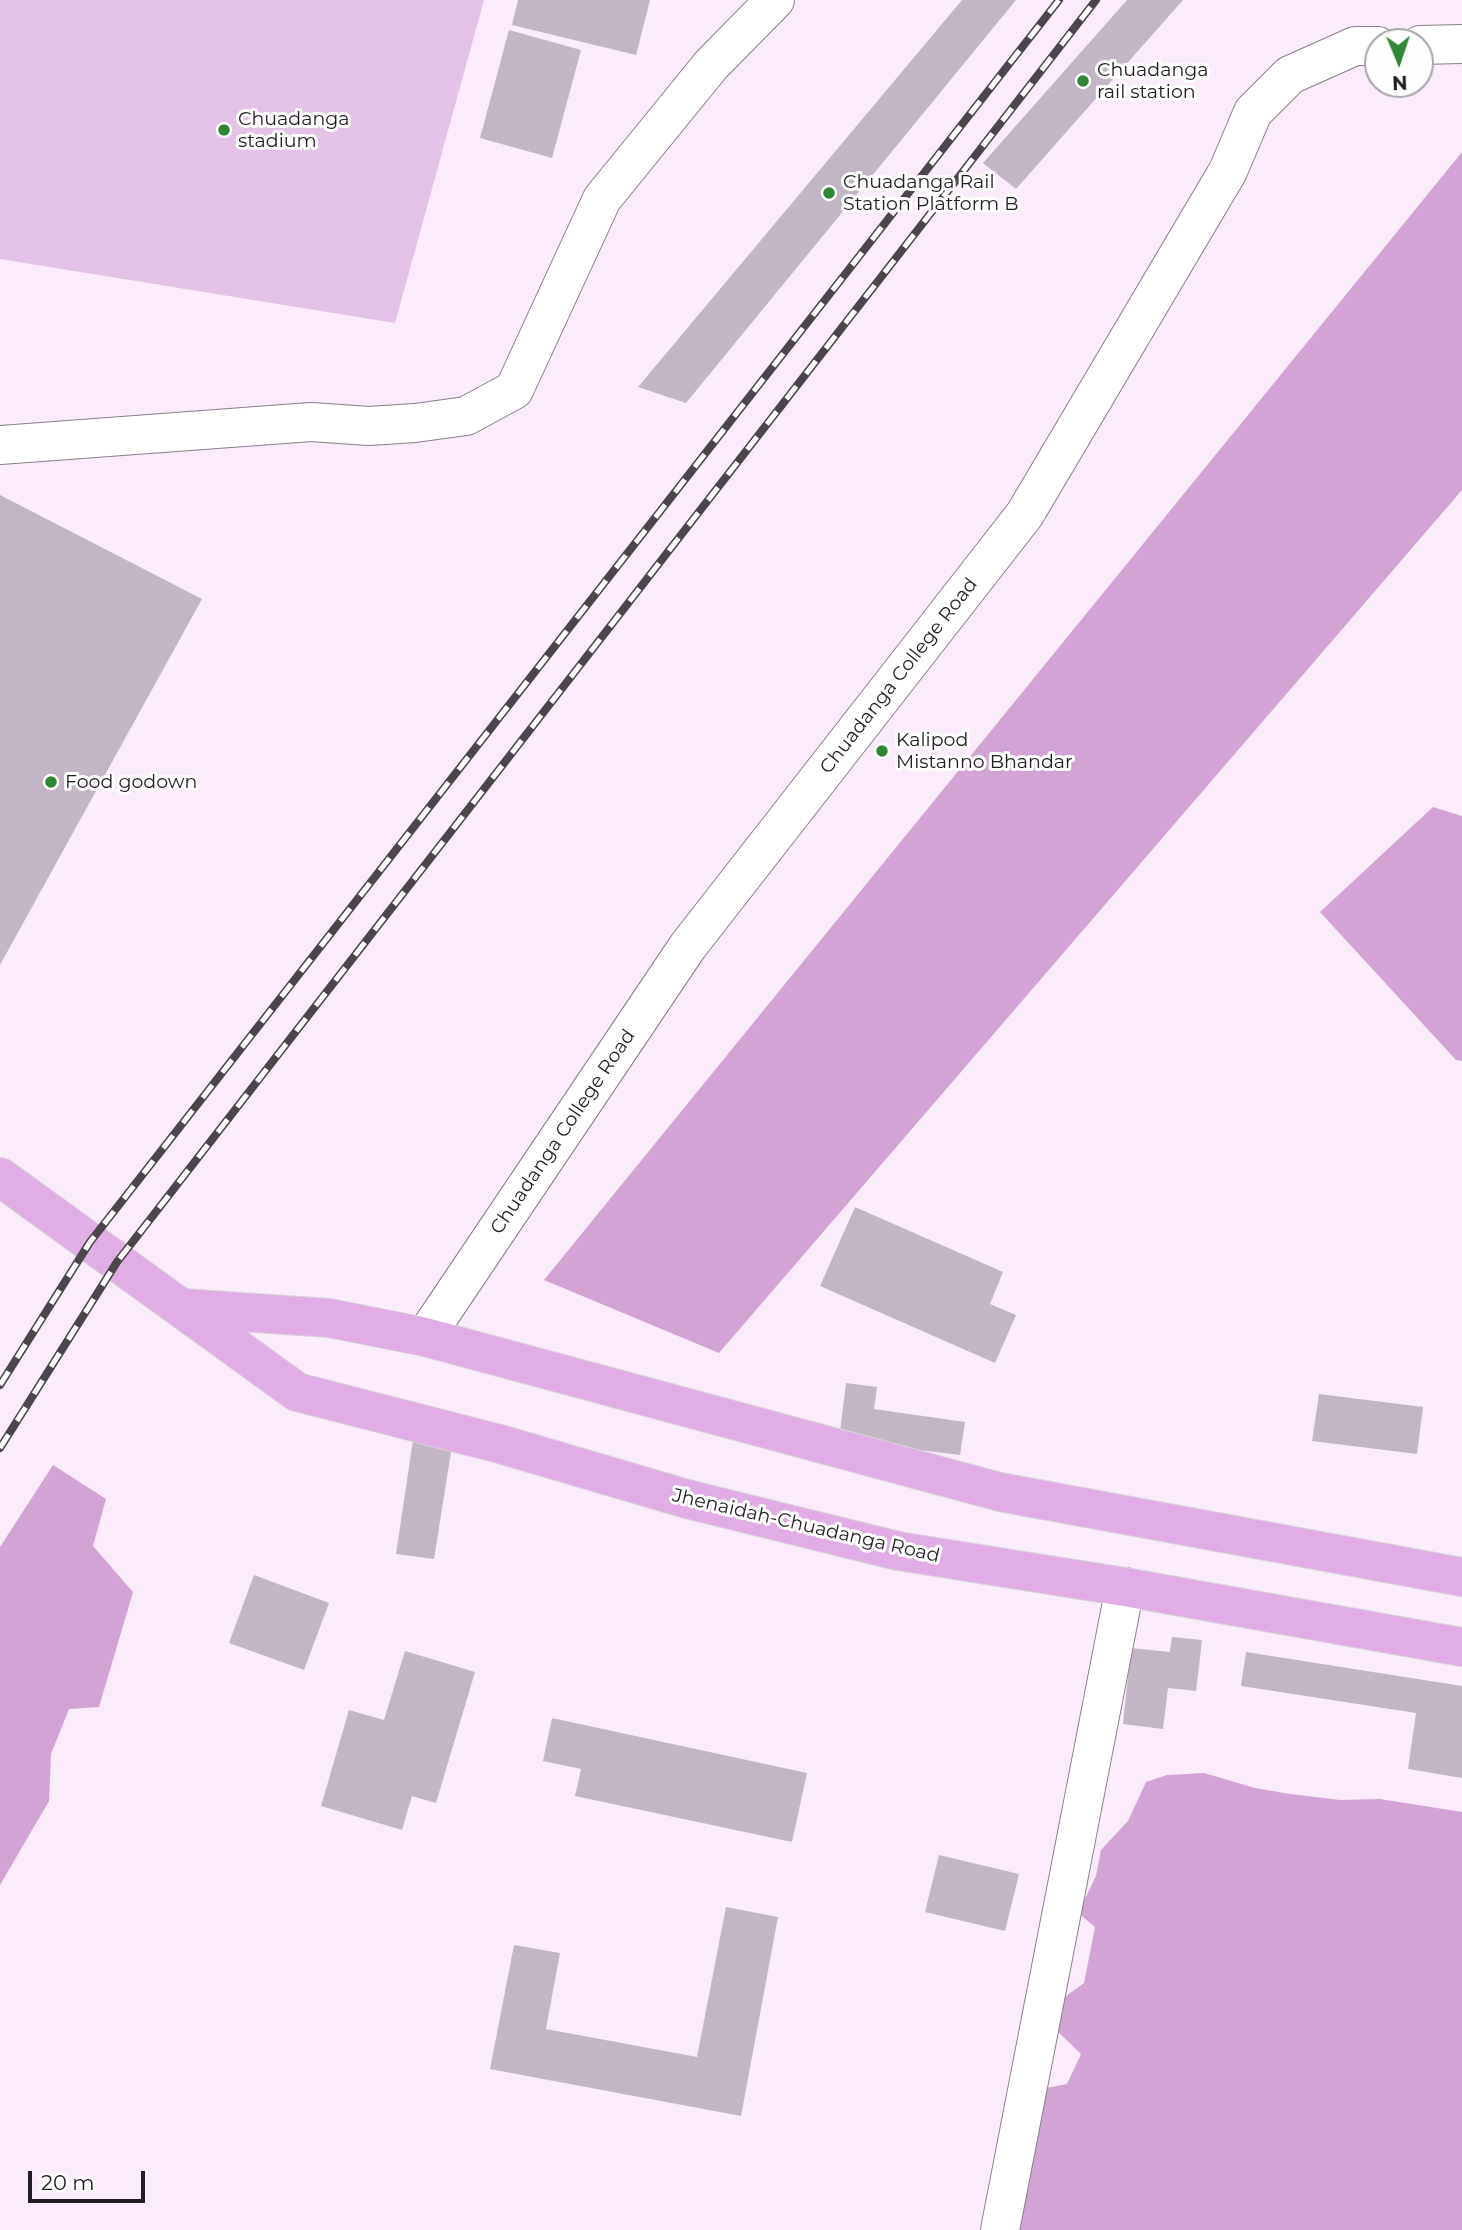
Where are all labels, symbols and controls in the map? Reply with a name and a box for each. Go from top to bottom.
north arrow [1364,28,1434,98]
place label: Chuadanga rail station [1097,59,1208,103]
text: N [1392,71,1408,94]
marker: Chuadanga rail station [1075,73,1091,89]
place label: Chuadanga stadium [238,108,349,152]
marker: Chuadanga stadium [216,122,232,138]
place label: Chuadanga Rail Station Platform B [843,171,1019,215]
marker: Chuadanga Rail Station Platform B [821,185,837,201]
street label: Chuadanga College Road [815,574,983,778]
place label: Kalipod Mistanno Bhandar [896,729,1073,773]
marker: Kalipod Mistanno Bhandar [874,743,890,759]
place label: Food godown [65,771,197,793]
marker: Food godown [43,774,59,790]
street label: Chuadanga College Road [486,1025,640,1239]
street label: Jhenaidah-Chuadanga Road [670,1484,942,1568]
scale bar [32,2156,149,2200]
text: 20 m [41,2170,95,2195]

